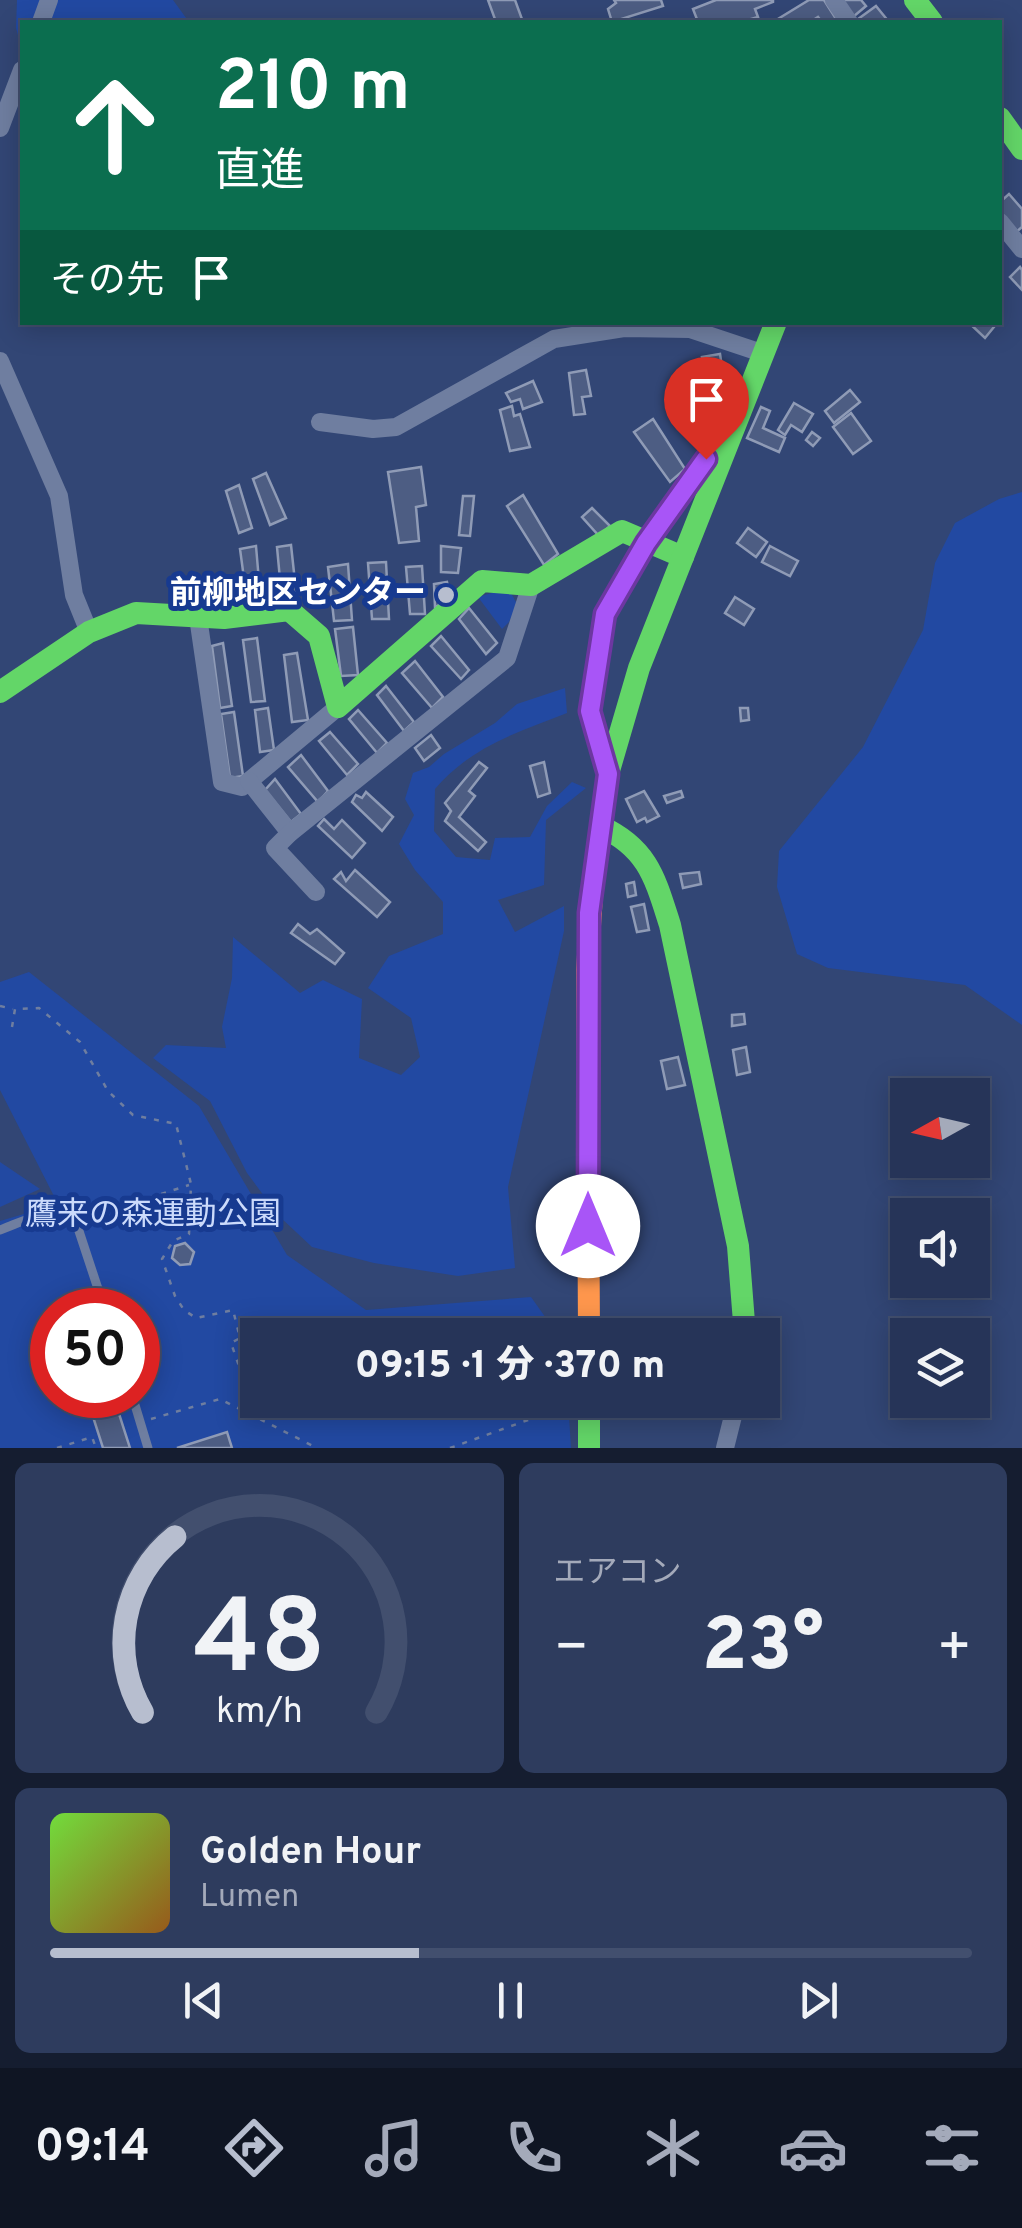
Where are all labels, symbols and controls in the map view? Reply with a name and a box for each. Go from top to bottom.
text: 210 m [215,46,411,135]
icon: ahead [50,60,180,190]
text: 直進 [215,145,305,202]
icon: arrive [184,250,239,305]
text: その先 [50,258,164,307]
pin [664,357,749,460]
icon: arrive [679,372,734,427]
place label: 前柳地区センター [170,575,426,615]
marker: 前柳地区センター [435,584,457,606]
north arrow [890,1078,990,1178]
map controls [890,1078,990,1418]
position arrow [536,1174,640,1278]
park label: 鷹来の森運動公園 [25,1196,281,1236]
button: sound [890,1198,990,1298]
speed limit sign: 50 [30,1288,160,1418]
button: layers [890,1318,990,1418]
text: 09:15 · 1 分 · 370 m [355,1343,665,1392]
text: エアコン [554,1554,682,1594]
text: 48 [193,1578,325,1710]
text: 23° [702,1602,824,1697]
text: − [554,1615,589,1685]
text: + [937,1615,972,1685]
text: km/h [216,1690,303,1736]
text: Golden Hour [200,1829,421,1878]
text: Lumen [200,1878,299,1918]
icon: previous [176,1973,231,2028]
icon: pause [483,1973,538,2028]
icon: next [791,1973,846,2028]
icon: directions [219,2113,289,2183]
icon: music [359,2113,429,2183]
icon: phone [499,2113,569,2183]
icon: climate [638,2113,708,2183]
icon: car [778,2113,848,2183]
icon: filters [917,2113,987,2183]
text: 09:14 [35,2120,150,2177]

